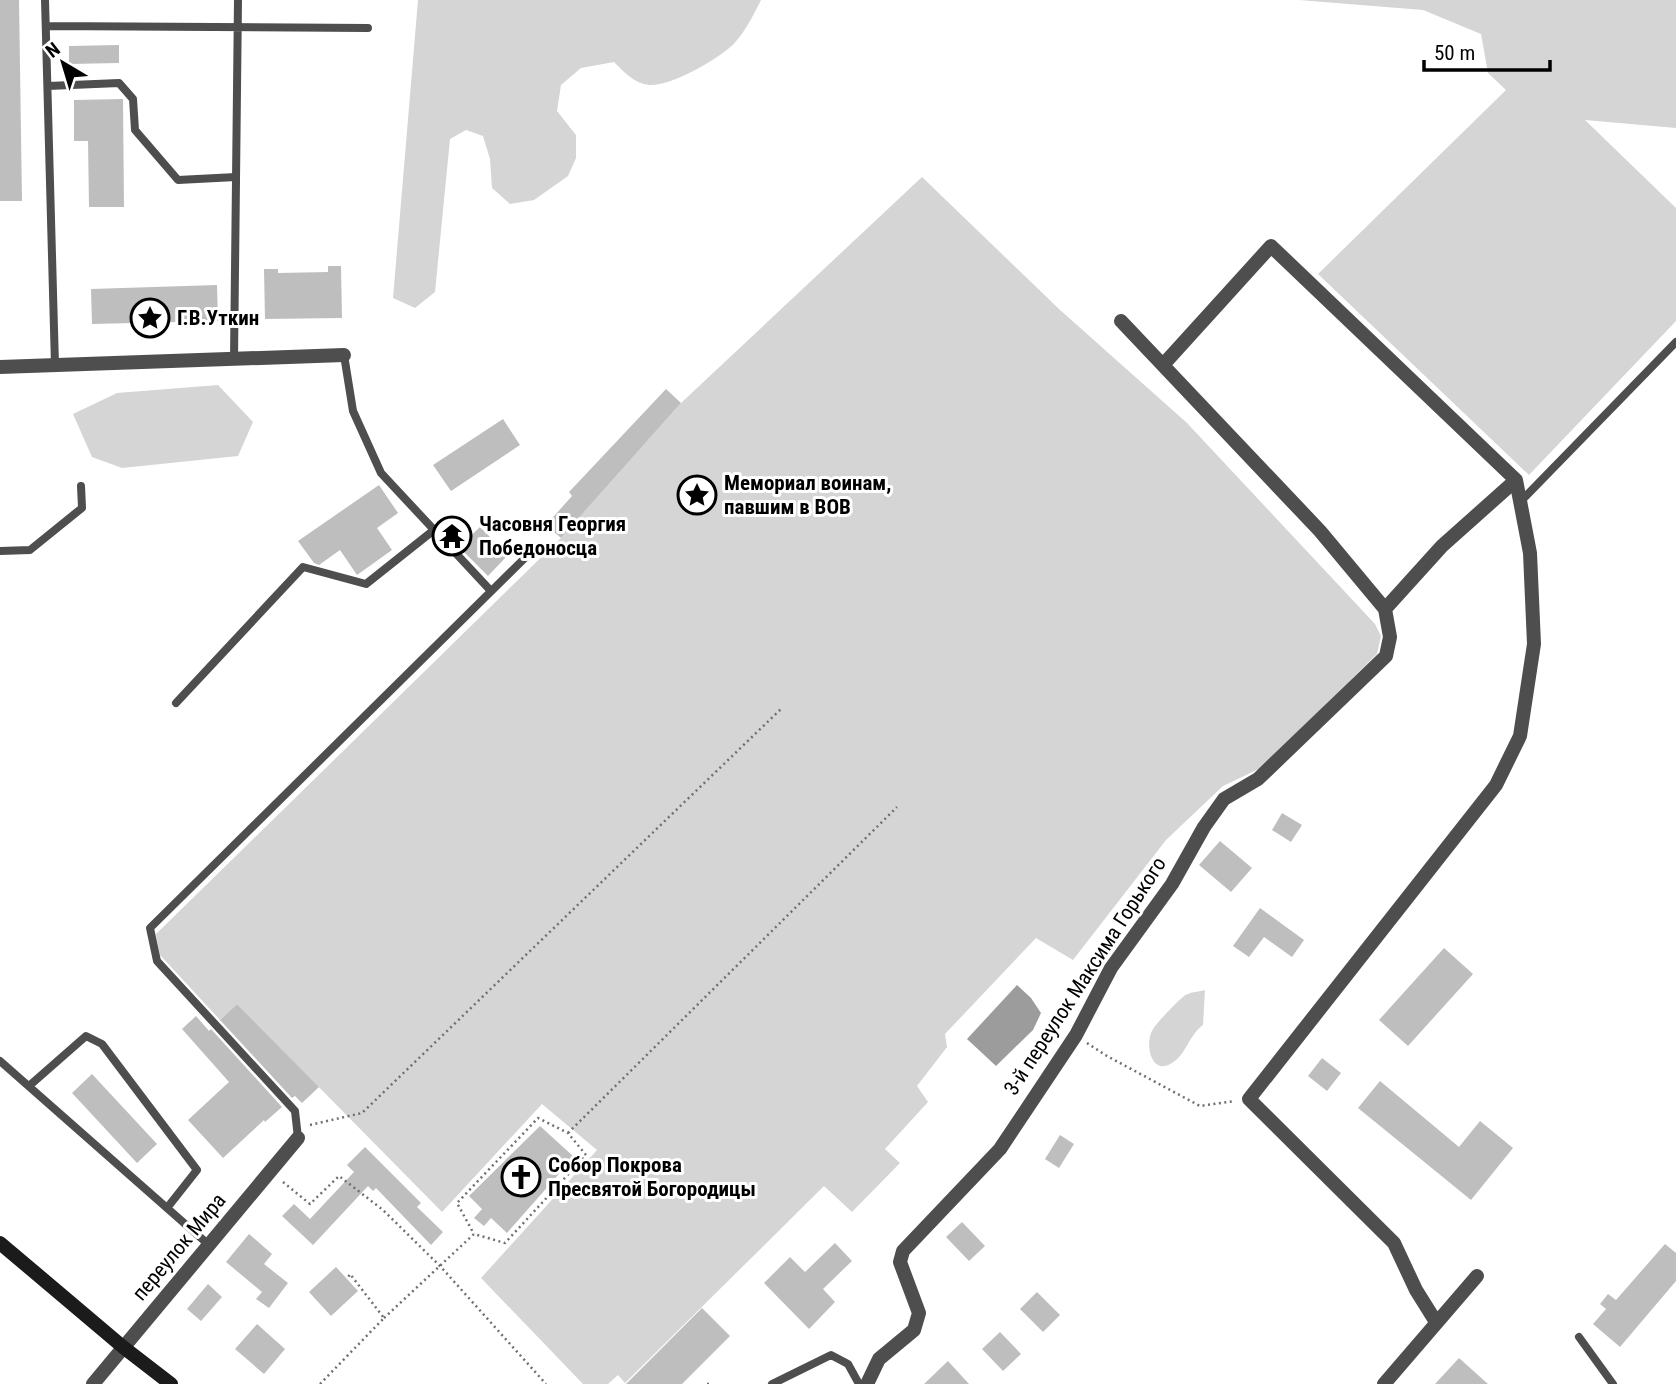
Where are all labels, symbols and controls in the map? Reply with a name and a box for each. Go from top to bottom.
north arrow [28,28,98,98]
scale bar [1424,28,1550,72]
text: N [41,37,65,63]
text: 50 m [1434,41,1475,65]
place icon: Г.В.Уткин [129,297,171,339]
place label: Г.В.Уткин [177,306,259,330]
place label: Мемориал воинам, павшим в ВОВ [724,471,891,519]
place icon: Мемориал воинам, павшим в ВОВ [676,474,718,516]
place label: Часовня Георгия Победоносца [479,512,626,560]
temple icon: Часовня Георгия Победоносца [431,515,473,557]
street label: 3-й переулок Максима Горького [999,853,1171,1099]
place label: Собор Покрова Пресвятой Богородицы [548,1153,756,1201]
church icon: Собор Покрова Пресвятой Богородицы [500,1156,542,1198]
street label: переулок Мира [127,1189,231,1305]

